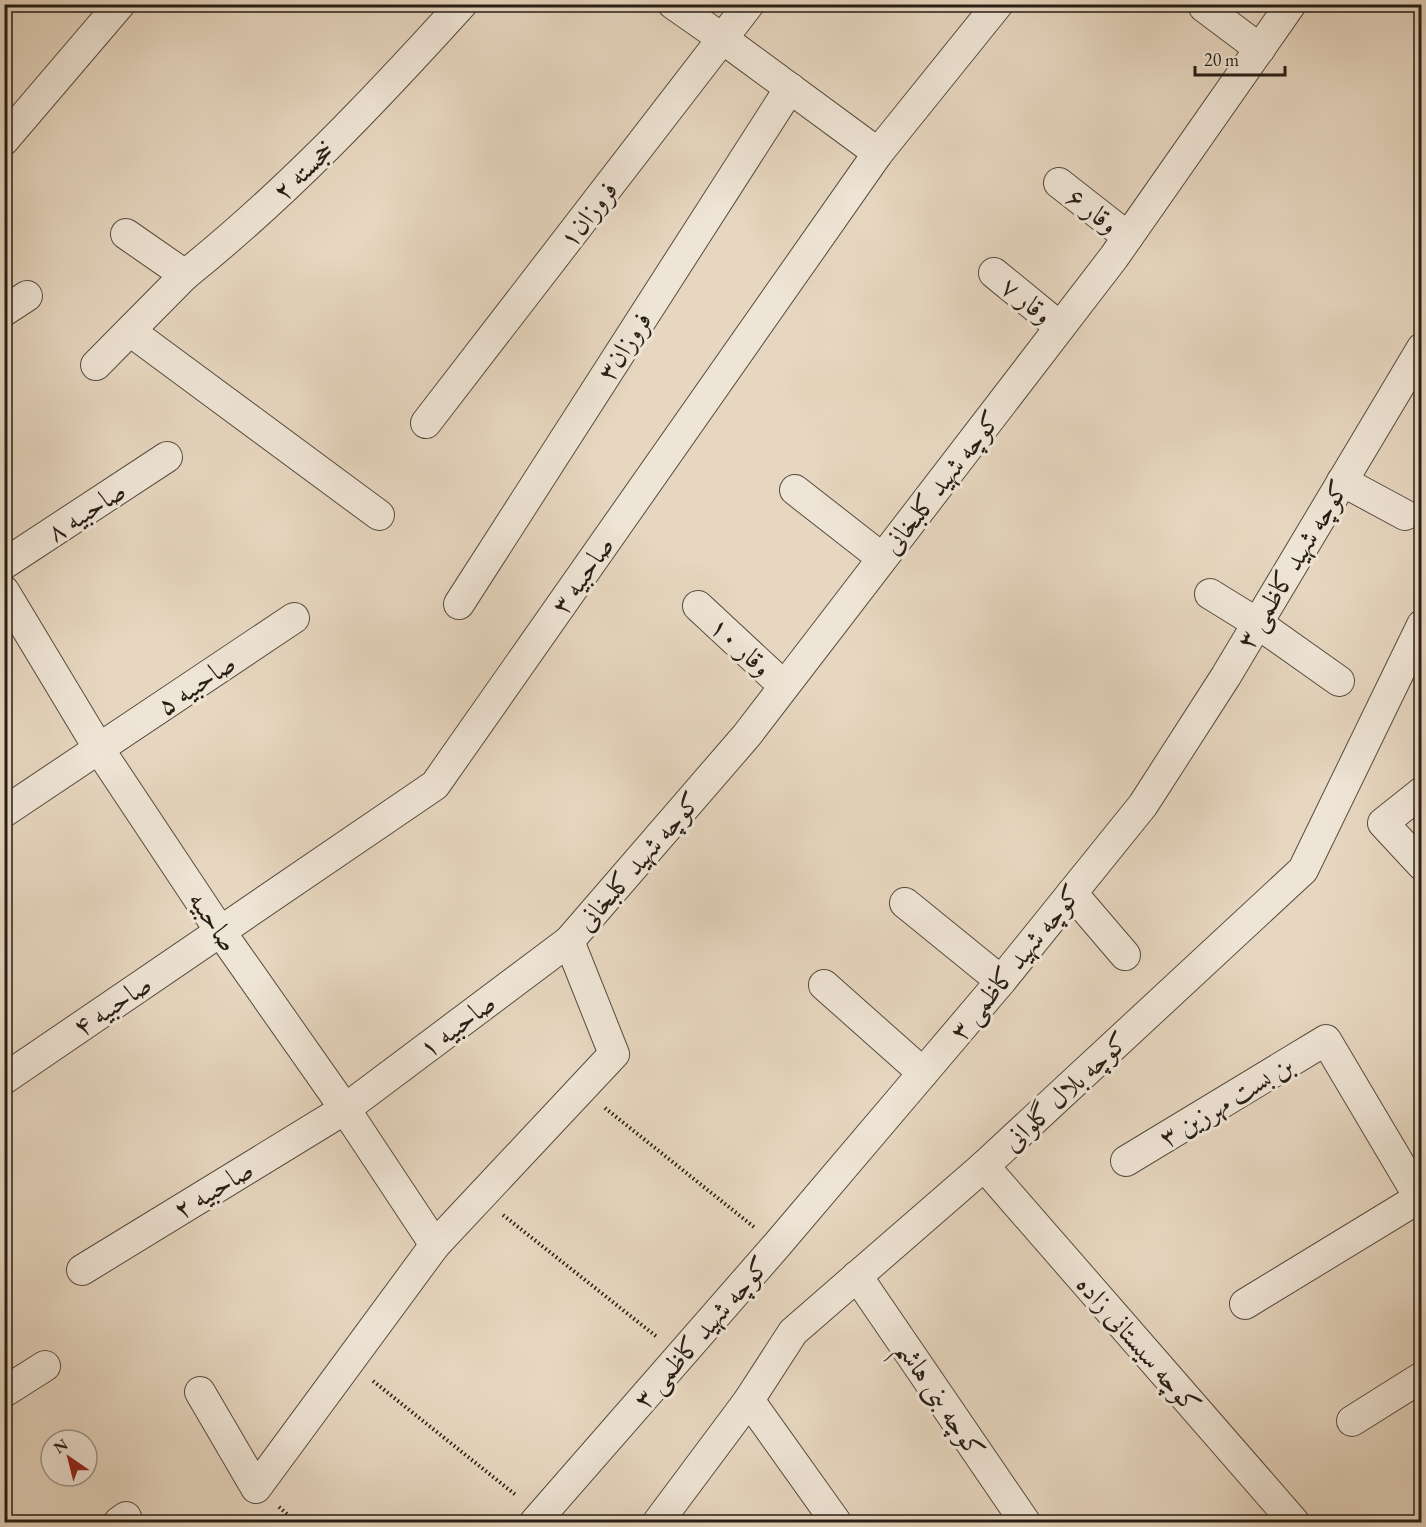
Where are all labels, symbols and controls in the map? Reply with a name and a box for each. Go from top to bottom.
scale bar [1195,39,1285,77]
text: 20 m [1204,48,1239,71]
street label: خجسته ۲ [265,132,341,208]
street label: فروزان۱ [551,173,625,255]
street label: وقار ۶ [1060,179,1126,241]
street label: وقار ۷ [994,268,1060,332]
street label: فروزان۳ [589,305,659,387]
street label: کوچه شهید کلبخانی [874,403,1009,562]
street label: صاحبیه ۸ [40,473,132,549]
street label: کوچه شهید کاظمی ۳ [1228,473,1357,655]
street label: صاحبیه ۳ [543,529,621,621]
street label: وقار ۱۰ [702,608,780,684]
street label: صاحبیه ۵ [150,645,242,723]
street label: کوچه شهید کلبخانی [568,784,709,939]
street label: کوچه شهید کاظمی ۳ [941,877,1090,1048]
street label: صاحبیه [181,884,247,958]
street label: صاحبیه ۴ [66,966,158,1044]
street label: صاحبیه ۱ [412,985,502,1065]
street label: کوچه بلال گلوانی [994,1023,1136,1159]
street label: بن بست مهرزین ۳ [1152,1047,1300,1155]
street label: صاحبیه ۲ [167,1152,259,1226]
street label: کوچه شهید کاظمی ۳ [625,1248,778,1416]
street label: کوچه سیستانی زاده [1068,1267,1209,1421]
street label: کوچه بنی هاشم [880,1333,993,1470]
north arrow [39,1428,99,1488]
text: N [49,1434,72,1458]

